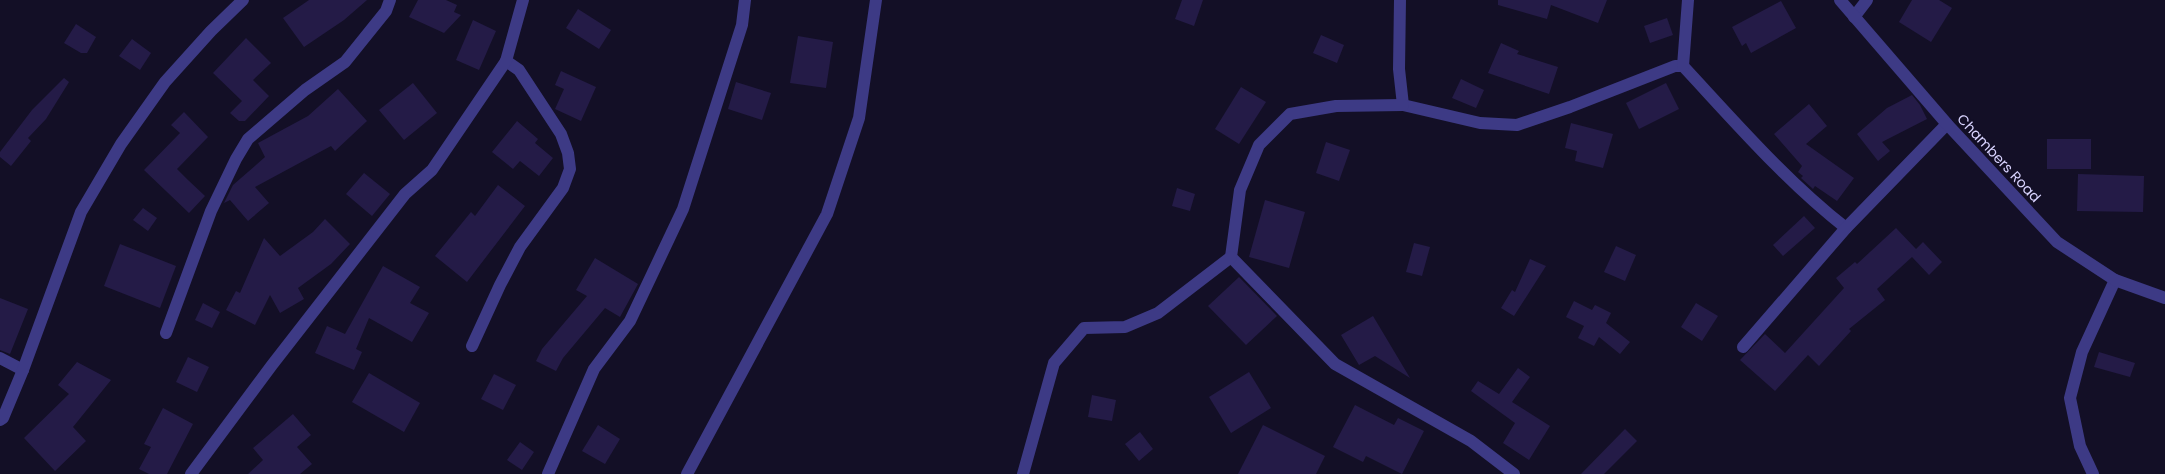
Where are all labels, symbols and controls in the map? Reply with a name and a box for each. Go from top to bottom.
street label: Chambers Road [1953,109,2045,207]

